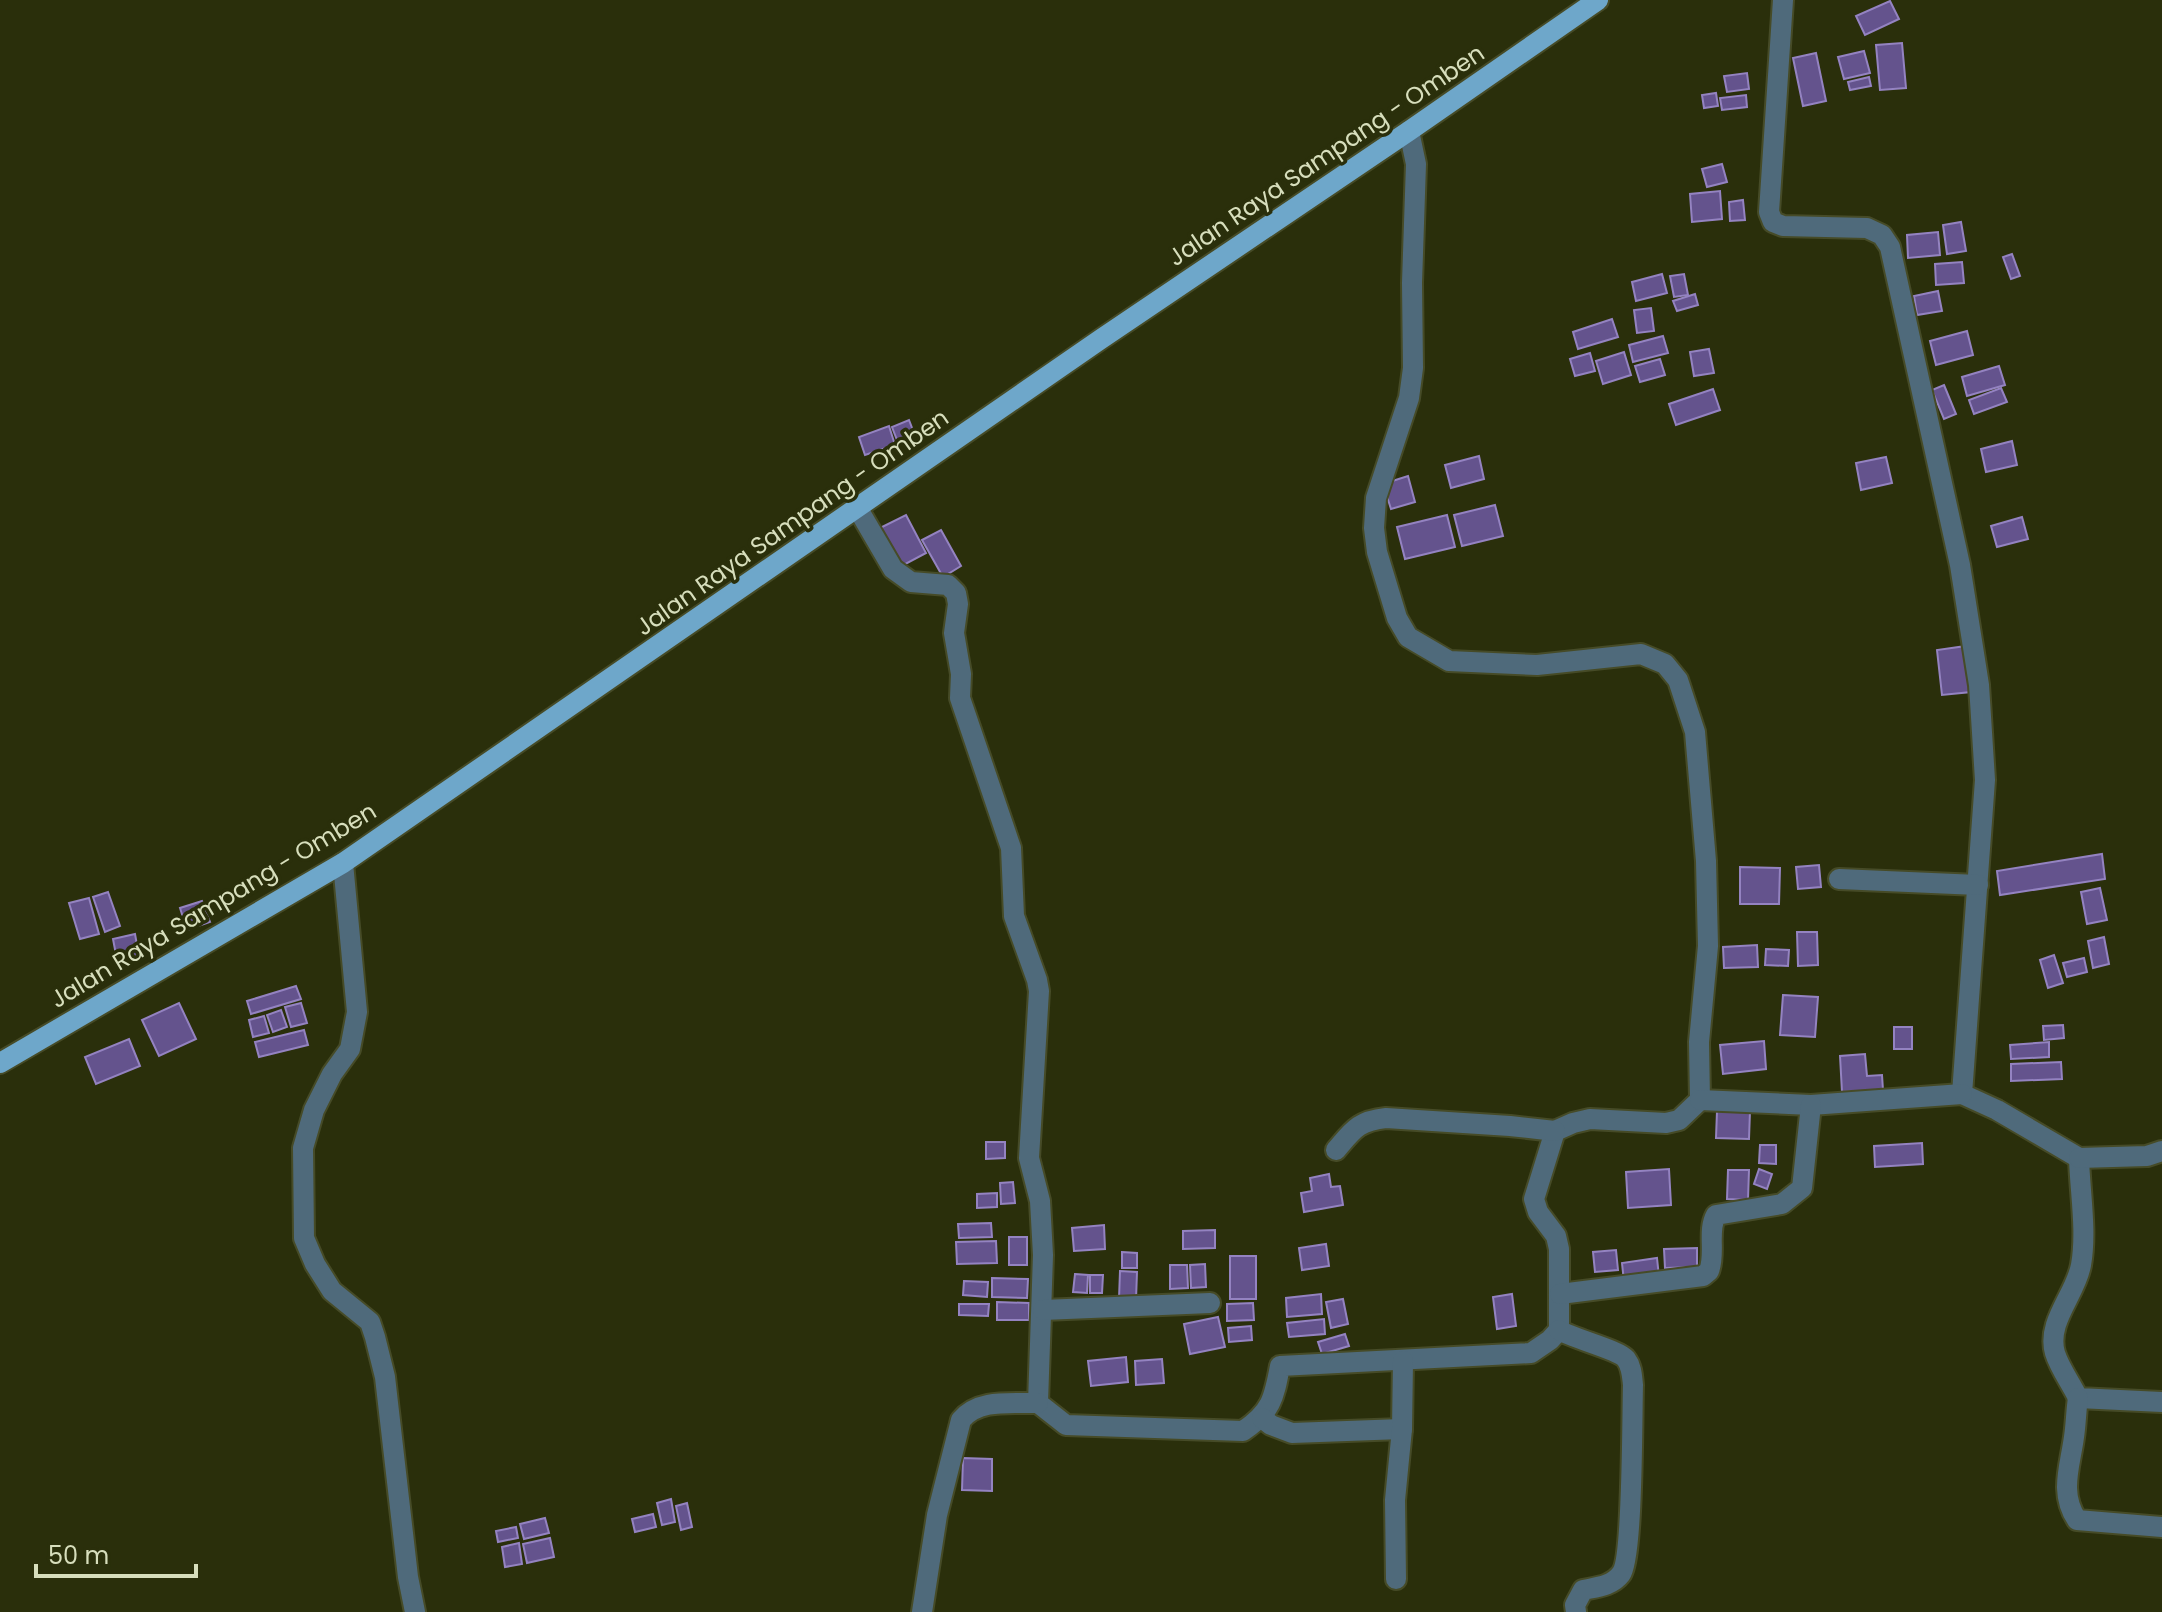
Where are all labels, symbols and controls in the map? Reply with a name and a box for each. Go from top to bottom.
street label: Jalan Raya Sampang - Omben [1161,36,1491,274]
street label: Jalan Raya Sampang - Omben [629,401,955,643]
street label: Jalan Raya Sampang - Omben [44,794,382,1016]
scale bar [36,1528,196,1578]
text: 50 m [48,1539,109,1572]

